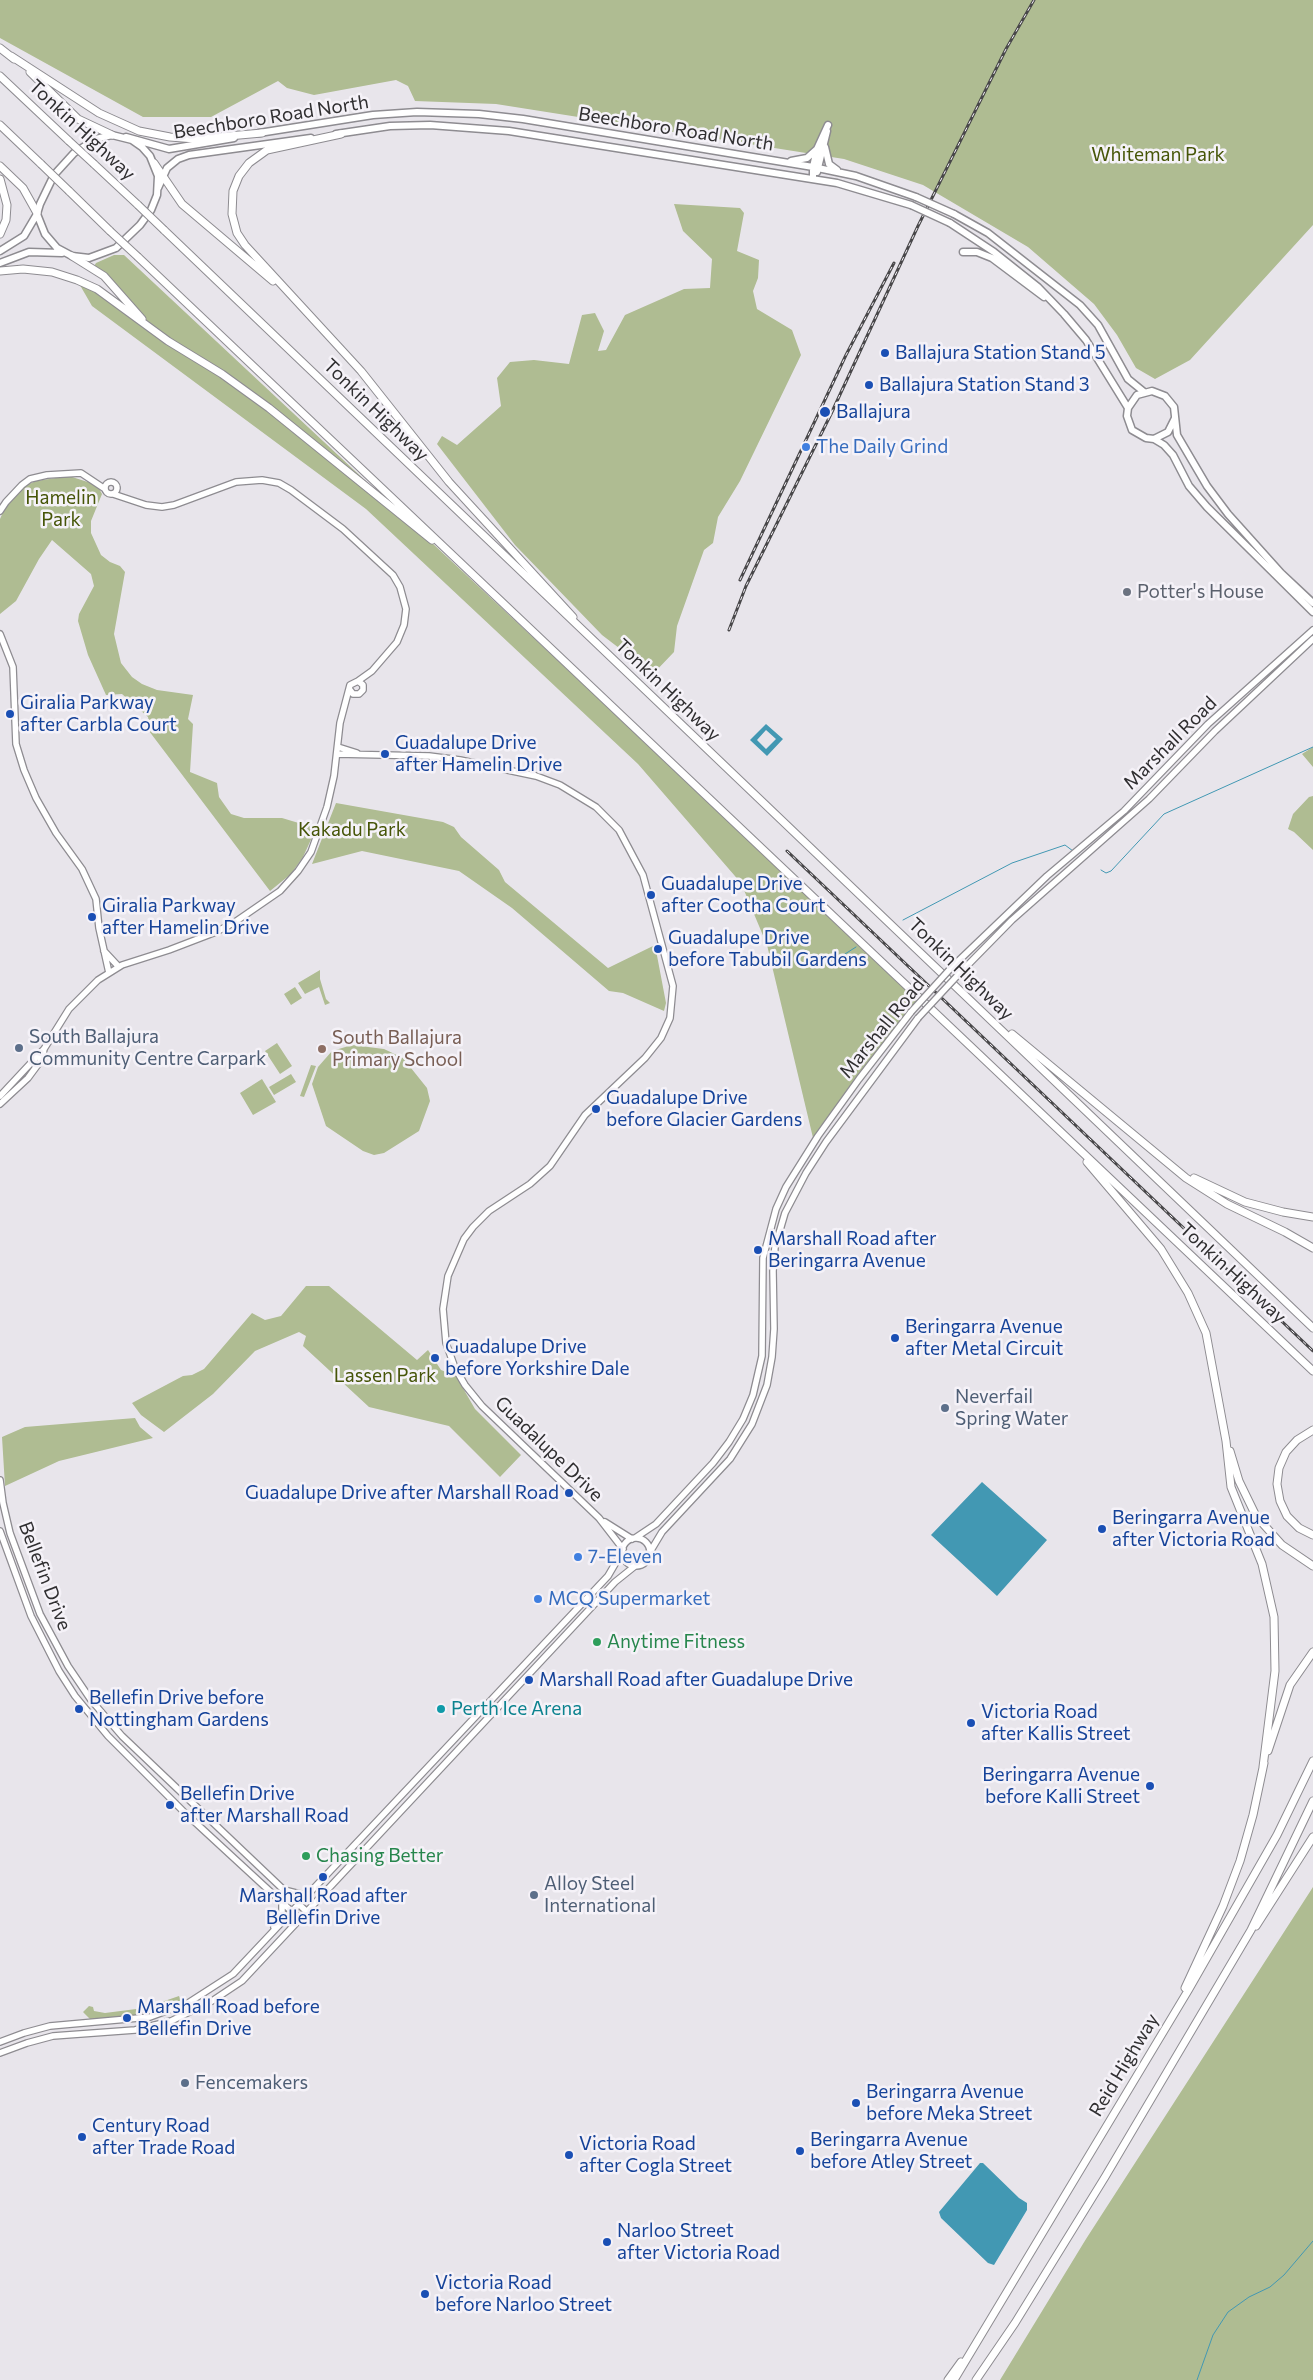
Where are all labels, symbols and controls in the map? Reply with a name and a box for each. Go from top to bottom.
street label: Tonkin Highway [24,75,140,185]
street label: Beechboro Road North [172,90,370,144]
street label: Beechboro Road North [577,102,775,156]
park label: Whiteman Park [1091,144,1225,166]
place label: Ballajura Station Stand 5 [895,342,1106,364]
marker: Ballajura Station Stand 5 [879,347,891,359]
street label: Tonkin Highway [319,354,433,466]
place label: Ballajura Station Stand 3 [879,374,1089,396]
marker: Ballajura Station Stand 3 [863,379,875,391]
place label: Ballajura [836,401,911,423]
marker: Ballajura [818,405,832,419]
place label: The Daily Grind [816,436,948,458]
marker: The Daily Grind [800,441,812,453]
park label: Hamelin Park [25,487,97,531]
place label: Potter's House [1137,581,1264,603]
marker: Potter's House [1121,586,1133,598]
street label: Tonkin Highway [611,634,725,746]
place label: Giralia Parkway after Carbla Court [20,692,177,736]
street label: Marshall Road [1119,692,1221,794]
marker: Giralia Parkway after Carbla Court [4,708,16,720]
place label: Guadalupe Drive after Hamelin Drive [395,732,562,776]
marker: Guadalupe Drive after Hamelin Drive [379,748,391,760]
park label: Kakadu Park [298,819,406,841]
place label: Guadalupe Drive after Cootha Court [661,873,826,917]
marker: Guadalupe Drive after Cootha Court [645,889,657,901]
place label: Giralia Parkway after Hamelin Drive [102,895,269,939]
marker: Giralia Parkway after Hamelin Drive [86,911,98,923]
street label: Tonkin Highway [904,913,1018,1025]
place label: Guadalupe Drive before Tabubil Gardens [668,927,867,971]
marker: Guadalupe Drive before Tabubil Gardens [652,943,664,955]
street label: Marshall Road [835,973,929,1083]
place label: South Ballajura Community Centre Carpark [29,1026,266,1070]
place label: South Ballajura Primary School [332,1027,463,1071]
marker: South Ballajura Community Centre Carpark [13,1042,25,1054]
marker: South Ballajura Primary School [316,1043,328,1055]
place label: Guadalupe Drive before Glacier Gardens [606,1087,802,1131]
marker: Guadalupe Drive before Glacier Gardens [590,1103,602,1115]
street label: Tonkin Highway [1175,1218,1291,1328]
place label: Marshall Road after Beringarra Avenue [768,1228,937,1272]
marker: Marshall Road after Beringarra Avenue [752,1244,764,1256]
place label: Beringarra Avenue after Metal Circuit [905,1316,1063,1360]
marker: Beringarra Avenue after Metal Circuit [889,1332,901,1344]
place label: Guadalupe Drive before Yorkshire Dale [445,1336,629,1380]
marker: Guadalupe Drive before Yorkshire Dale [429,1352,441,1364]
park label: Lassen Park [334,1365,436,1387]
place label: Neverfail Spring Water [955,1386,1068,1430]
street label: Guadalupe Drive [490,1392,608,1506]
marker: Neverfail Spring Water [939,1402,951,1414]
place label: Guadalupe Drive after Marshall Road [245,1482,559,1504]
marker: Guadalupe Drive after Marshall Road [563,1487,575,1499]
place label: Beringarra Avenue after Victoria Road [1112,1507,1275,1551]
street label: Bellefin Drive [14,1518,76,1634]
marker: Beringarra Avenue after Victoria Road [1096,1523,1108,1535]
place label: 7-Eleven [588,1546,662,1568]
marker: 7-Eleven [572,1551,584,1563]
place label: MCQ Supermarket [548,1588,710,1610]
marker: MCQ Supermarket [532,1593,544,1605]
place label: Anytime Fitness [607,1631,745,1653]
marker: Anytime Fitness [591,1636,603,1648]
place label: Marshall Road after Guadalupe Drive [539,1669,853,1691]
marker: Marshall Road after Guadalupe Drive [523,1674,535,1686]
place label: Bellefin Drive before Nottingham Gardens [89,1687,269,1731]
place label: Perth Ice Arena [451,1698,582,1720]
place label: Victoria Road after Kallis Street [981,1701,1131,1745]
marker: Bellefin Drive before Nottingham Gardens [73,1703,85,1715]
marker: Perth Ice Arena [435,1703,447,1715]
marker: Victoria Road after Kallis Street [965,1717,977,1729]
place label: Beringarra Avenue before Kalli Street [982,1764,1140,1808]
marker: Beringarra Avenue before Kalli Street [1144,1780,1156,1792]
place label: Bellefin Drive after Marshall Road [180,1783,349,1827]
marker: Bellefin Drive after Marshall Road [164,1799,176,1811]
place label: Chasing Better [316,1845,443,1867]
marker: Chasing Better [300,1850,312,1862]
marker: Marshall Road after Bellefin Drive [317,1871,329,1883]
place label: Alloy Steel International [544,1873,656,1917]
place label: Marshall Road after Bellefin Drive [239,1885,407,1929]
marker: Alloy Steel International [528,1889,540,1901]
place label: Marshall Road before Bellefin Drive [137,1996,320,2040]
street label: Reid Highway [1084,2009,1164,2121]
marker: Marshall Road before Bellefin Drive [121,2012,133,2024]
place label: Fencemakers [195,2072,308,2094]
marker: Fencemakers [179,2077,191,2089]
place label: Beringarra Avenue before Meka Street [866,2081,1032,2125]
marker: Beringarra Avenue before Meka Street [850,2097,862,2109]
place label: Century Road after Trade Road [92,2115,235,2159]
place label: Beringarra Avenue before Atley Street [810,2129,972,2173]
marker: Century Road after Trade Road [76,2131,88,2143]
place label: Victoria Road after Cogla Street [579,2133,732,2177]
marker: Beringarra Avenue before Atley Street [794,2145,806,2157]
marker: Victoria Road after Cogla Street [563,2149,575,2161]
place label: Narloo Street after Victoria Road [617,2220,780,2264]
marker: Narloo Street after Victoria Road [601,2236,613,2248]
place label: Victoria Road before Narloo Street [435,2272,612,2316]
marker: Victoria Road before Narloo Street [419,2288,431,2300]

